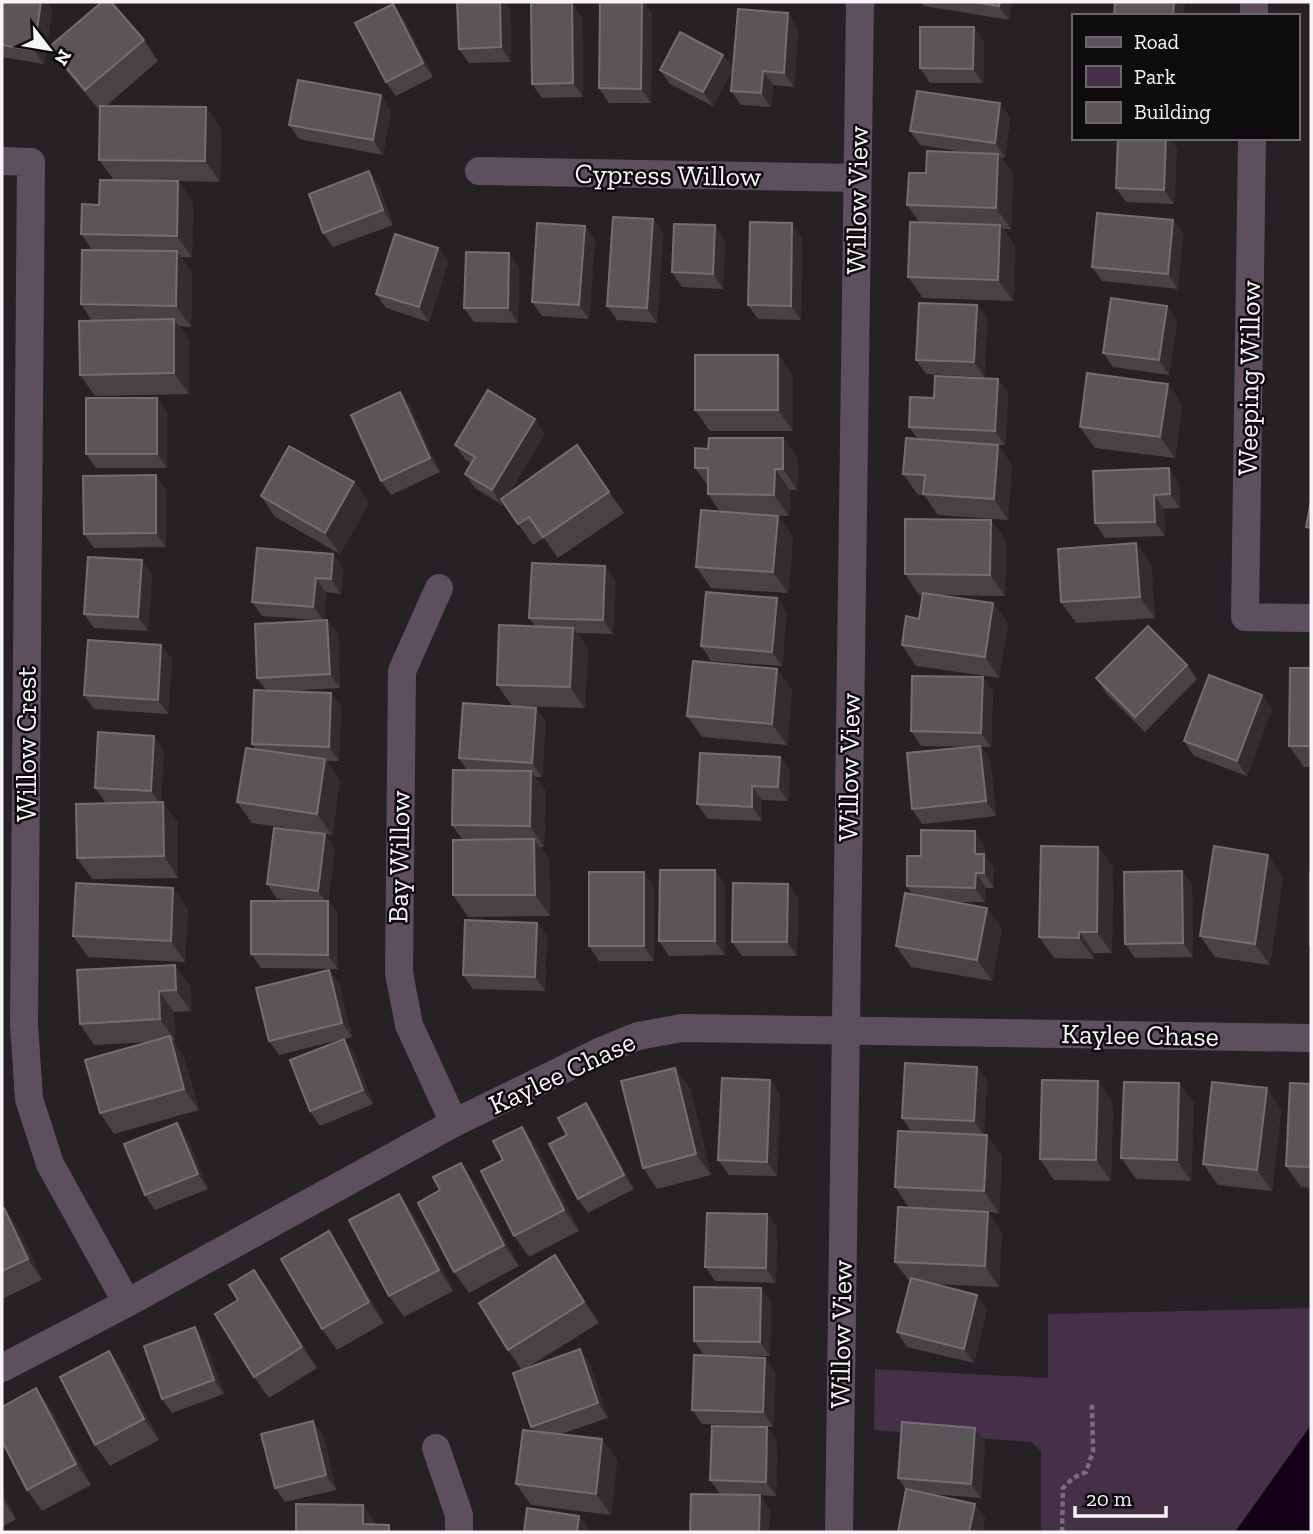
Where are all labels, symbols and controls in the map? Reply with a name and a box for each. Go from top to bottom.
north arrow [14,14,84,84]
legend [1072,14,1299,140]
text: Road [1134,29,1180,54]
text: N [50,45,77,70]
text: Park [1134,64,1176,89]
text: Building [1134,99,1211,124]
street label: Willow View [839,125,875,275]
street label: Cypress Willow [574,157,762,193]
street label: Weeping Willow [1231,280,1267,476]
street label: Willow Crest [10,666,43,822]
street label: Willow View [831,692,867,842]
street label: Bay Willow [381,790,417,924]
street label: Kaylee Chase [1061,1017,1219,1053]
street label: Kaylee Chase [484,1025,640,1121]
street label: Willow View [823,1259,859,1409]
scale bar [1075,1474,1166,1518]
text: 20 m [1086,1486,1132,1511]

